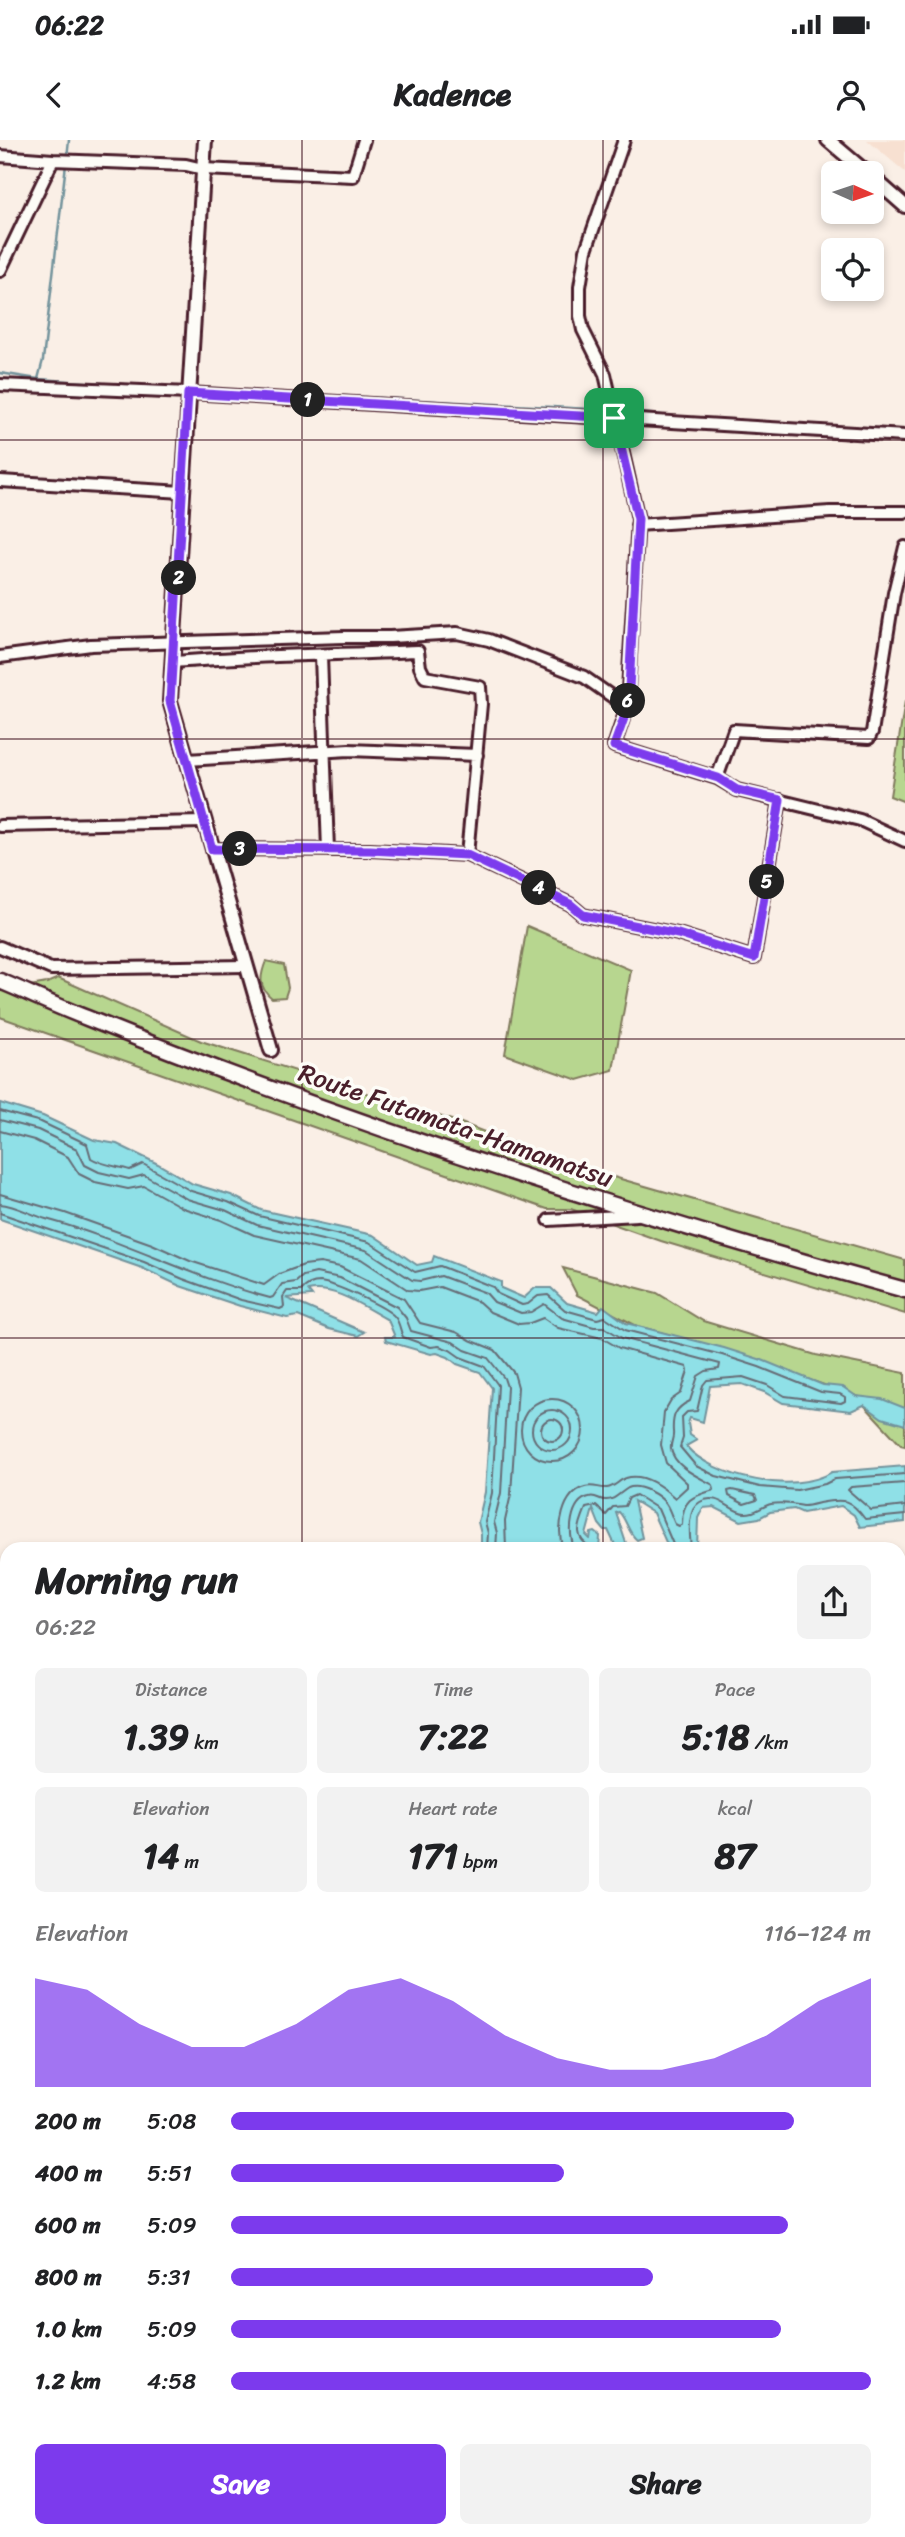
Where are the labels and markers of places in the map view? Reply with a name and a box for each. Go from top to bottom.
pin: 1 [290,383,326,418]
pin [584,388,644,448]
pin: 2 [162,560,196,596]
pin: 6 [610,684,646,718]
pin: 3 [222,832,258,866]
pin: 5 [750,864,784,900]
pin: 4 [522,870,556,906]

